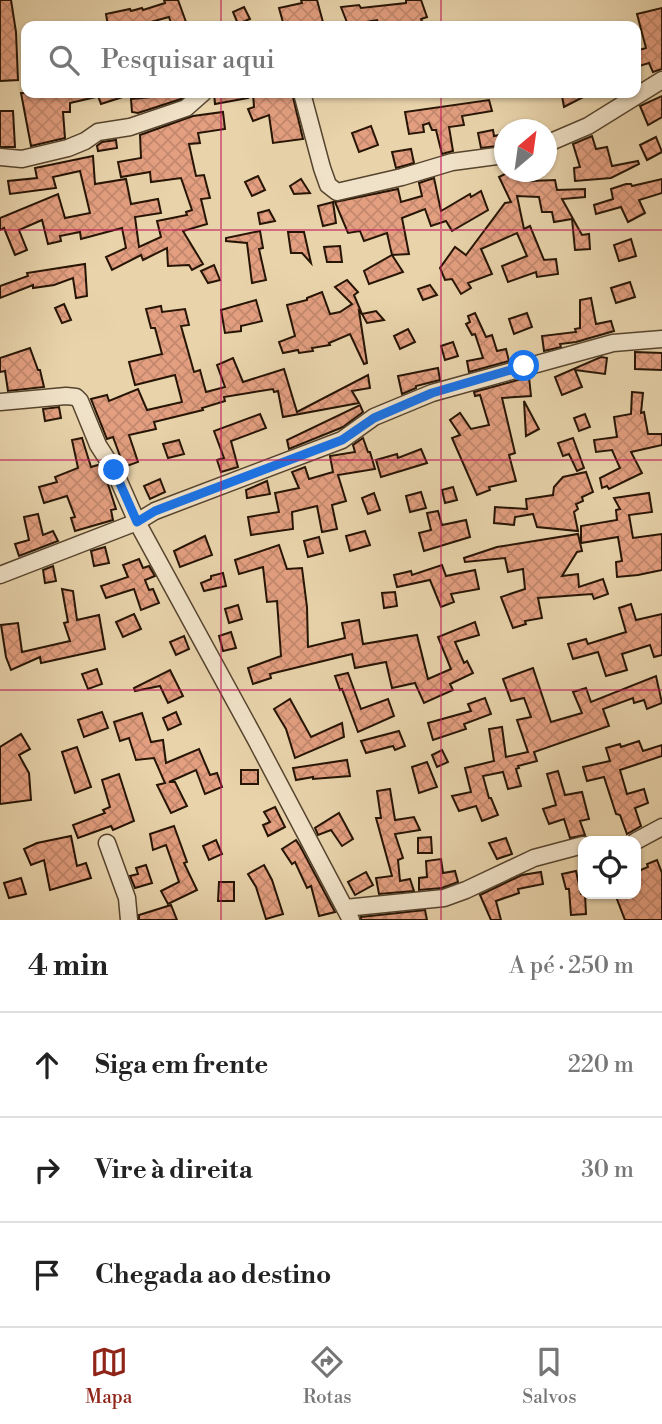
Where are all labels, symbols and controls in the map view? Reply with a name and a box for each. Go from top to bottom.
search box [21,21,641,98]
icon: search [45,41,83,79]
text: Pesquisar aqui [101,44,275,76]
north arrow [494,119,557,182]
route start [508,350,539,381]
route end [98,454,129,485]
map controls [578,836,641,899]
button: locate [578,836,641,899]
text: 4 min [28,947,108,985]
text: A pé · 250 m [509,952,634,980]
icon: ahead [28,1046,66,1084]
text: Siga em frente [95,1049,268,1081]
text: 220 m [568,1051,634,1079]
icon: right [28,1151,66,1189]
text: Vire à direita [95,1154,253,1186]
text: 30 m [581,1156,634,1184]
icon: arrive [28,1256,66,1294]
text: Chegada ao destino [95,1259,331,1291]
tab: Mapa [85,1343,132,1409]
tab: Rotas [303,1343,352,1409]
tab: Salvos [522,1343,577,1409]

